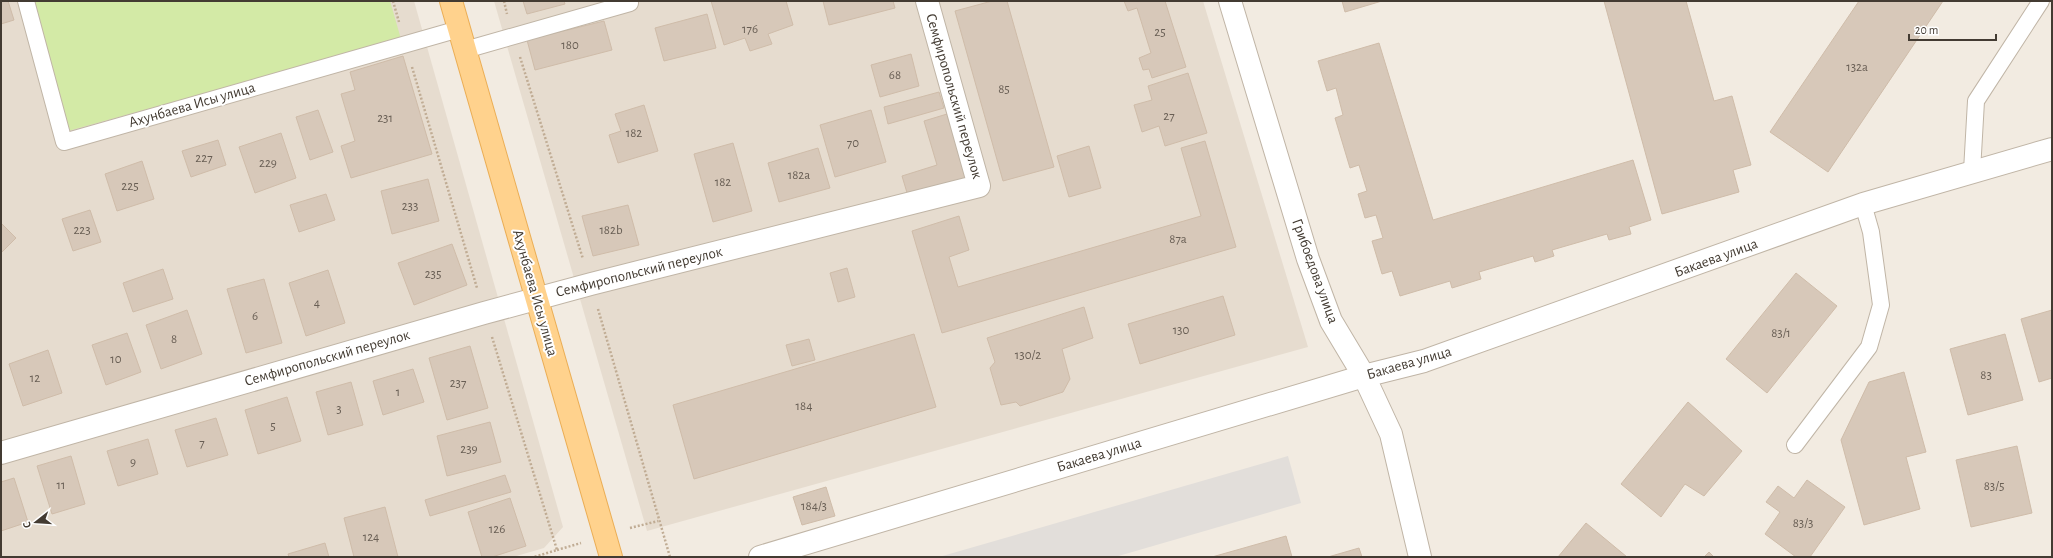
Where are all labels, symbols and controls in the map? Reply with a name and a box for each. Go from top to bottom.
street label: Семфиропольский переулок [923,12,985,181]
scale bar [1909,16,1996,42]
house number: 176 [742,23,758,36]
text: 20 m [1915,24,1938,36]
house number: 25 [1154,26,1166,39]
house number: 180 [561,39,579,52]
house number: 132а [1846,61,1868,74]
house number: 68 [889,69,901,82]
street label: Ахунбаева Исы улица [127,80,257,130]
house number: 85 [998,83,1010,96]
house number: 27 [1163,110,1175,123]
house number: 231 [377,112,393,125]
house number: 182 [626,127,642,140]
house number: 70 [847,137,859,150]
house number: 227 [195,152,213,165]
house number: 229 [259,157,277,170]
house number: 182a [788,169,810,182]
house number: 182 [715,176,731,189]
house number: 225 [121,180,139,193]
house number: 233 [402,200,418,213]
street label: Грибоедова улица [1289,217,1341,326]
house number: 223 [73,224,91,237]
house number: 182b [599,224,623,237]
street label: Ахунбаева Исы улица [510,228,560,358]
house number: 87а [1169,233,1187,246]
street label: Бакаева улица [1672,236,1760,280]
street label: Семфиропольский переулок [554,244,724,300]
house number: 235 [425,268,441,281]
house number: 4 [314,297,320,310]
house number: 6 [252,310,258,323]
house number: 130 [1173,324,1189,337]
street label: Семфиропольский переулок [243,327,412,389]
house number: 83/1 [1771,327,1791,340]
house number: 8 [171,333,177,346]
street label: Бакаева улица [1365,344,1453,382]
house number: 130/2 [1015,349,1041,362]
house number: 10 [110,353,122,366]
house number: 83 [1980,369,1992,382]
house number: 12 [30,372,40,385]
house number: 237 [450,377,467,390]
house number: 1 [396,386,400,399]
house number: 184 [796,400,812,413]
house number: 3 [336,403,342,416]
house number: 5 [270,420,276,433]
street label: Бакаева улица [1055,435,1143,475]
house number: 7 [199,437,205,450]
house number: 239 [460,443,478,456]
house number: 9 [130,456,136,469]
house number: 11 [57,479,65,492]
house number: 83/5 [1984,480,2004,493]
house number: 184/3 [801,500,827,513]
north arrow [16,502,56,542]
house number: 83/3 [1793,517,1813,530]
text: С [21,520,33,529]
house number: 126 [489,523,505,536]
house number: 124 [363,531,379,544]

